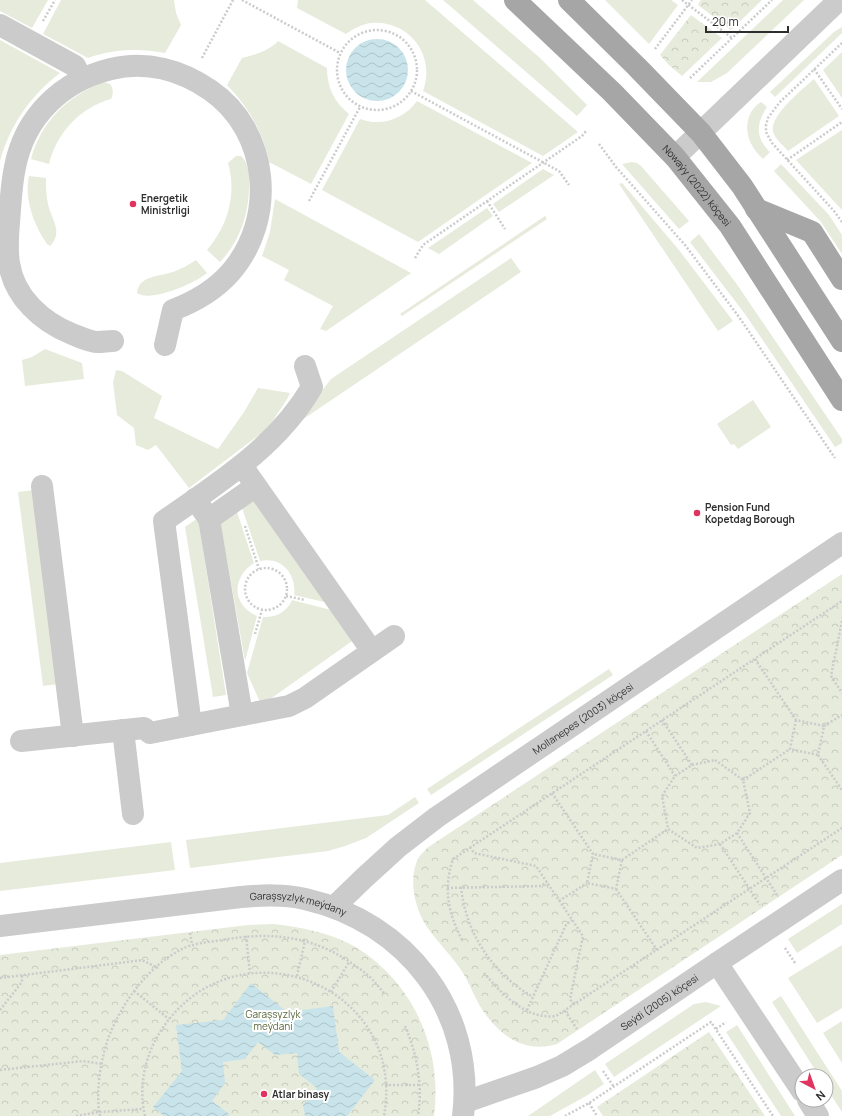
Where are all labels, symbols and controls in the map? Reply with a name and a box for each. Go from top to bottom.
scale bar [706,8,788,34]
text: 20 m [712,13,739,30]
street label: Nowaýy (2022) köçesi [660,141,734,229]
place label: Energetik Ministrligi [141,191,190,217]
marker: Energetik Ministrligi [128,199,138,209]
place label: Pension Fund Kopetdag Borough [705,500,795,526]
marker: Pension Fund Kopetdag Borough [692,508,702,518]
street label: Mollanepes (2003) köçesi [530,679,636,757]
street label: Garaşsyzlyk meýdany [249,888,350,919]
street label: Seýdi (2005) köçesi [618,971,701,1033]
park label: Garaşsyzlyk meýdani [245,1007,302,1033]
north arrow [794,1068,834,1108]
place label: Atlar binasy [272,1087,330,1101]
text: N [813,1088,829,1104]
marker: Atlar binasy [259,1089,269,1099]

